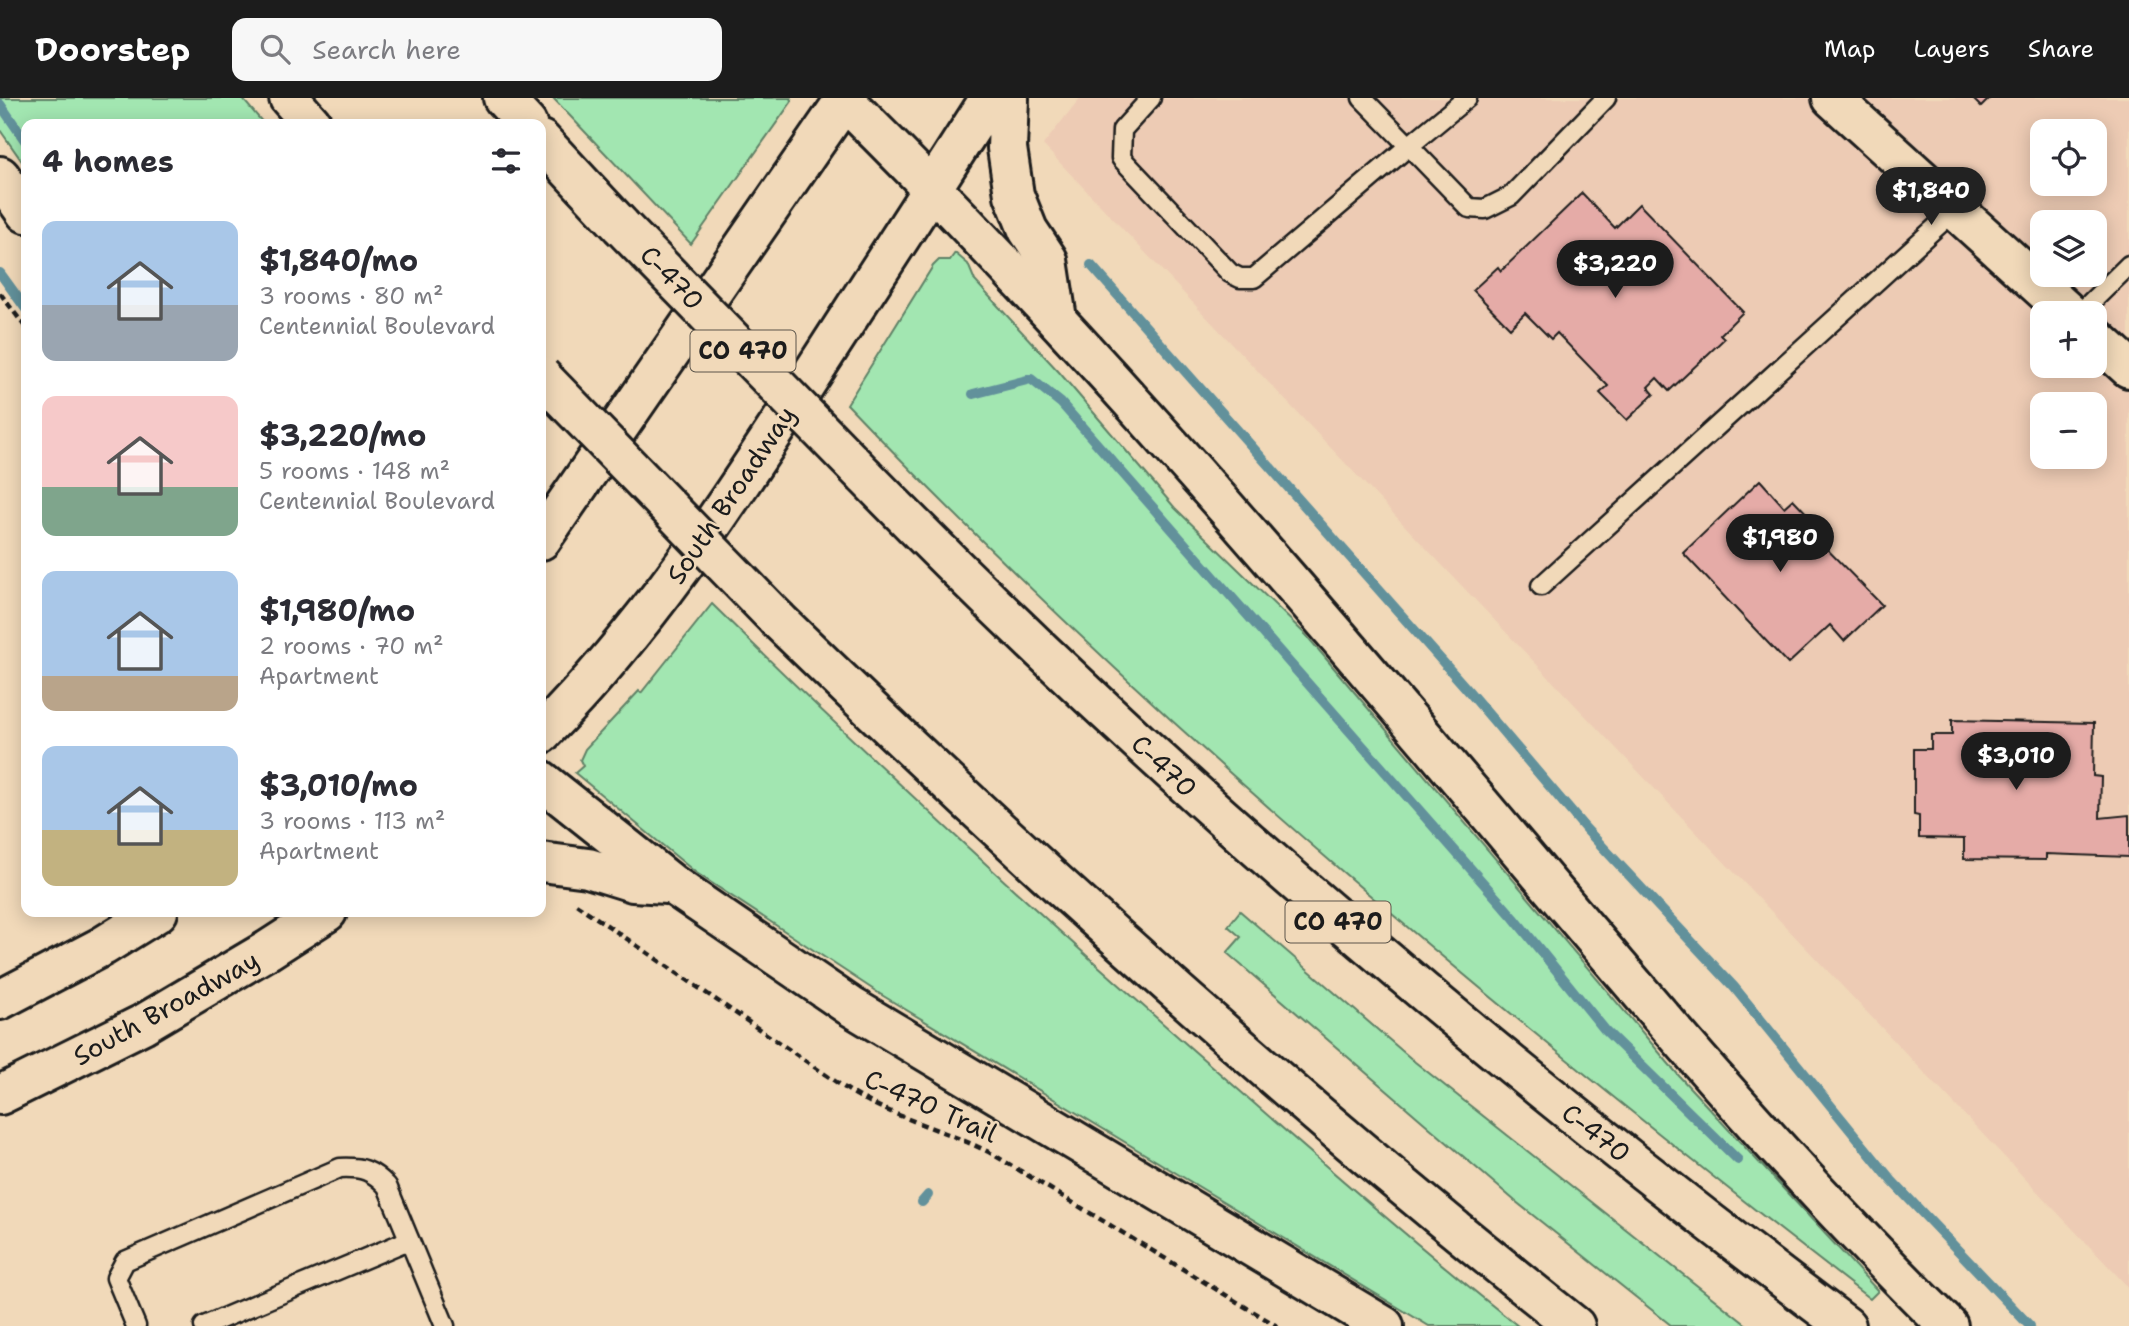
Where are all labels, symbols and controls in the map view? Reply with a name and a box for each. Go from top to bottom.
search box [232,18,722,81]
text: Doorstep [35,27,190,72]
icon: search [256,30,294,68]
text: Search here [312,32,461,67]
text: Map [1824,33,1875,65]
text: Layers [1913,33,1990,65]
text: Share [2028,33,2094,65]
map controls [2030,119,2107,469]
button: locate [2030,119,2107,196]
text: 4 homes [42,141,174,182]
icon: filters [487,142,525,180]
pin: $1,840 [1874,167,1988,227]
text: $1,840 [1892,175,1970,205]
button: layers [2030,210,2107,287]
street label: C-470 [633,238,712,318]
text: $1,840/mo [259,240,418,281]
pin: $3,220 [1558,240,1672,300]
text: $3,220 [1573,248,1657,278]
icon: home [98,249,182,333]
text: 3 rooms · 80 m² [259,281,444,311]
button: + [2030,301,2107,378]
text: Centennial Boulevard [259,311,495,341]
road number: CO 470 [690,330,796,372]
button: − [2030,392,2107,469]
street label: South Broadway [658,399,803,591]
text: $3,220/mo [259,415,426,456]
icon: home [98,424,182,508]
text: 5 rooms · 148 m² [259,456,450,486]
text: Centennial Boulevard [259,486,495,516]
pin: $1,980 [1723,514,1837,574]
text: $1,980 [1742,522,1818,552]
text: $1,980/mo [259,590,415,631]
icon: home [98,599,182,683]
text: 2 rooms · 70 m² [259,631,444,661]
text: Apartment [259,661,379,691]
street label: C-470 [1124,726,1205,805]
pin: $3,010 [1959,732,2073,792]
text: $3,010 [1977,740,2055,770]
text: $3,010/mo [259,765,418,806]
icon: home [98,774,182,858]
text: 3 rooms · 113 m² [259,806,445,836]
text: Apartment [259,836,379,866]
road number: CO 470 [1286,902,1390,942]
street label: South Broadway [66,942,265,1073]
street label: C-470 Trail [859,1061,1003,1150]
street label: C-470 [1555,1095,1638,1170]

